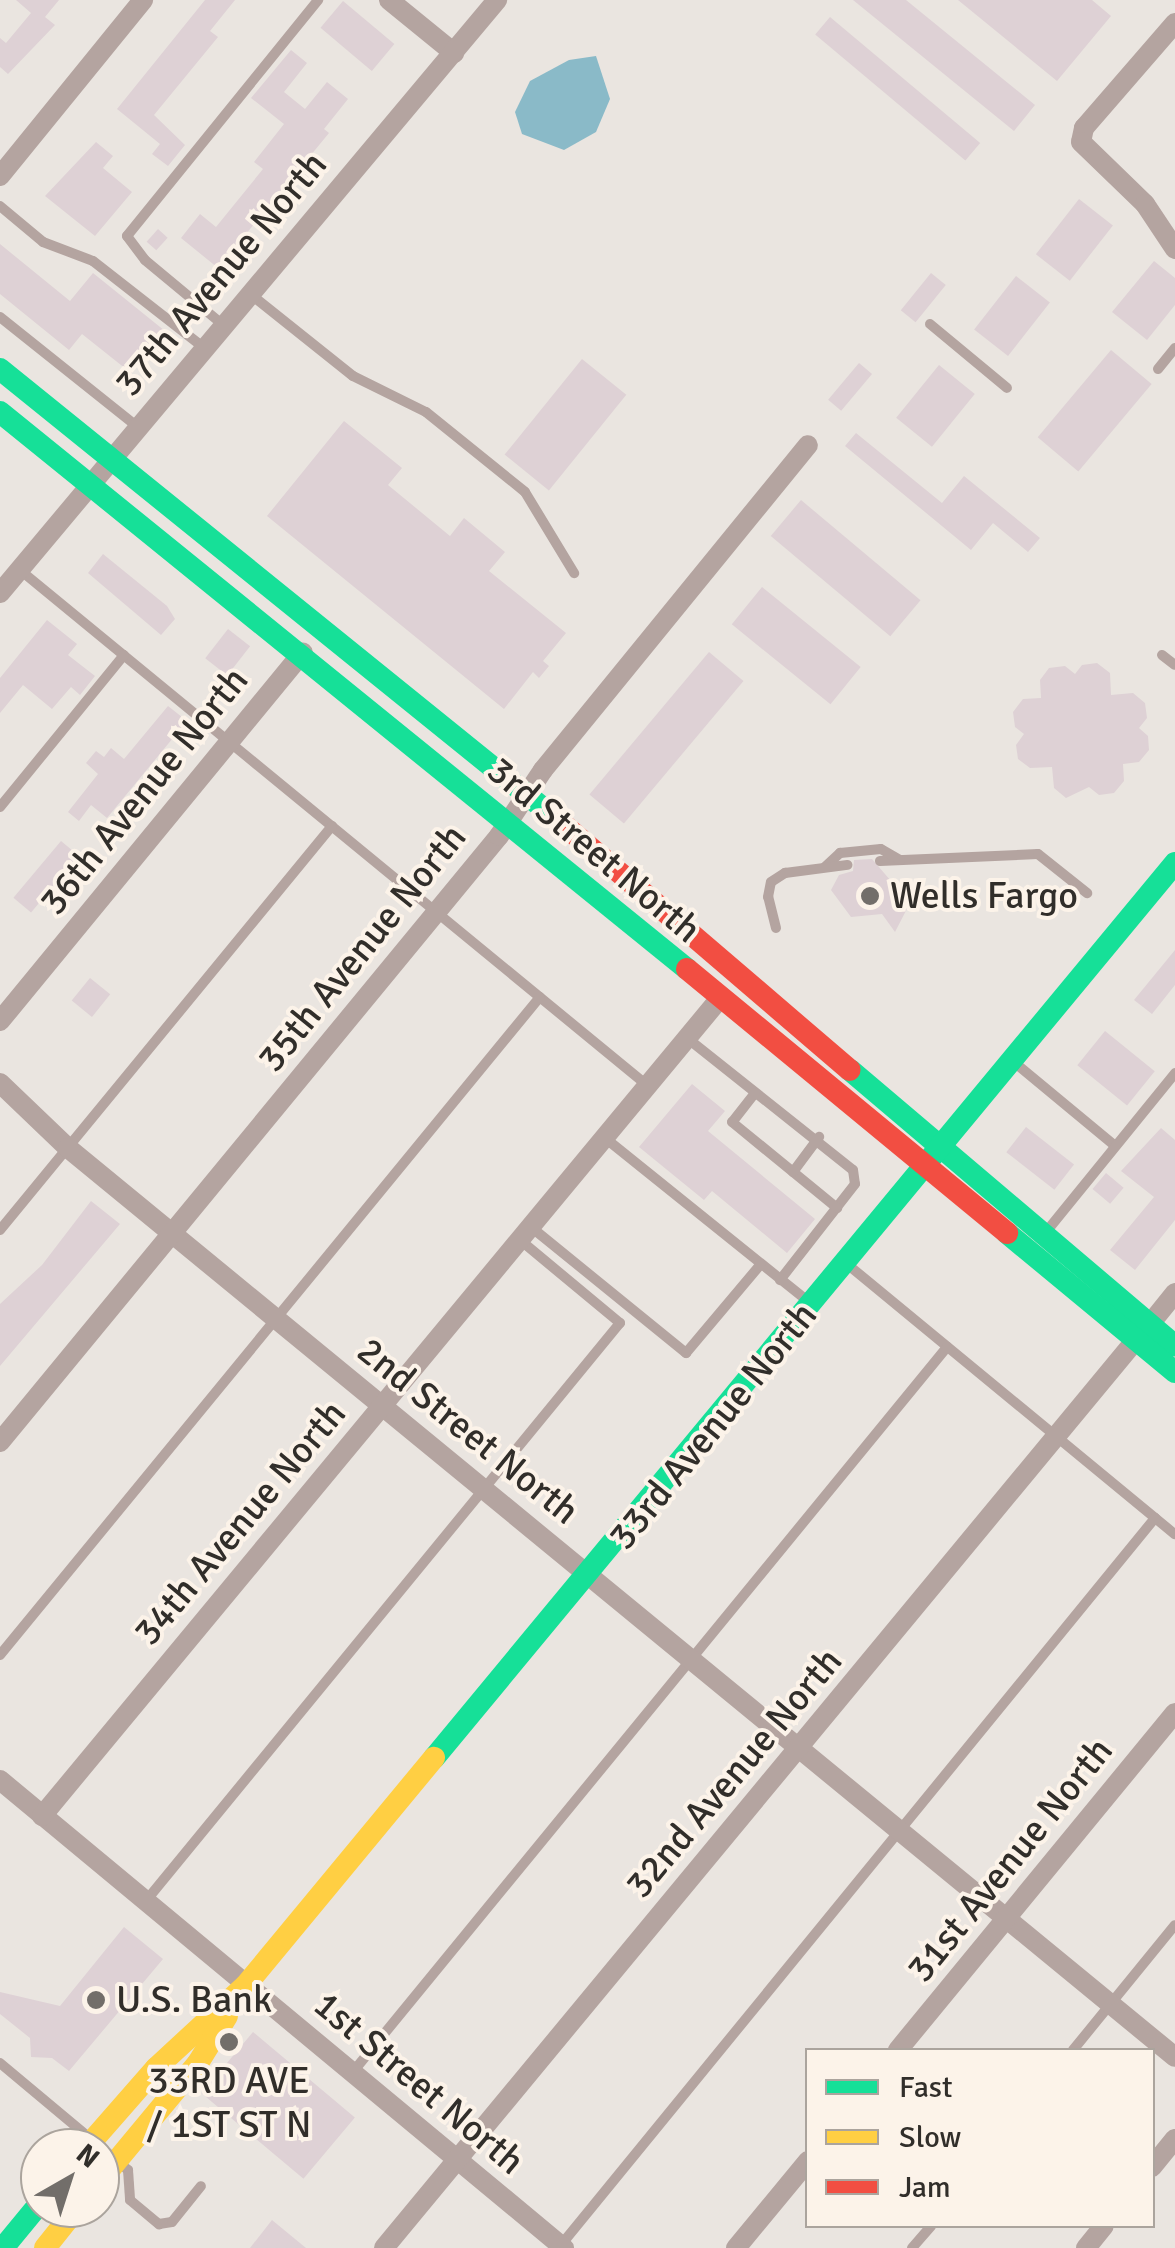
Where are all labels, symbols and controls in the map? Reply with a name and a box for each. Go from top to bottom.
street label: 37th Avenue North [106,143,336,405]
street label: 36th Avenue North [30,658,258,924]
street label: 3rd Street North [478,748,710,952]
street label: 35th Avenue North [248,815,476,1081]
place label: Wells Fargo [890,873,1078,919]
marker: Wells Fargo [859,885,881,907]
street label: 33rd Avenue North [599,1293,827,1559]
street label: 2nd Street North [348,1328,588,1534]
street label: 34th Avenue North [125,1392,355,1654]
street label: 32nd Avenue North [616,1639,852,1907]
street label: 31st Avenue North [898,1729,1122,1991]
place label: U.S. Bank [116,1977,272,2023]
street label: 1st Street North [305,1982,533,2184]
marker: U.S. Bank [85,1989,107,2011]
marker: 33RD AVE / 1ST ST N [218,2031,240,2053]
legend [805,2048,1155,2228]
place label: 33RD AVE / 1ST ST N [146,2058,312,2148]
text: Fast [899,2069,952,2106]
text: Slow [899,2119,961,2156]
north arrow [20,2128,120,2228]
text: N [69,2137,106,2176]
text: Jam [899,2169,951,2206]

